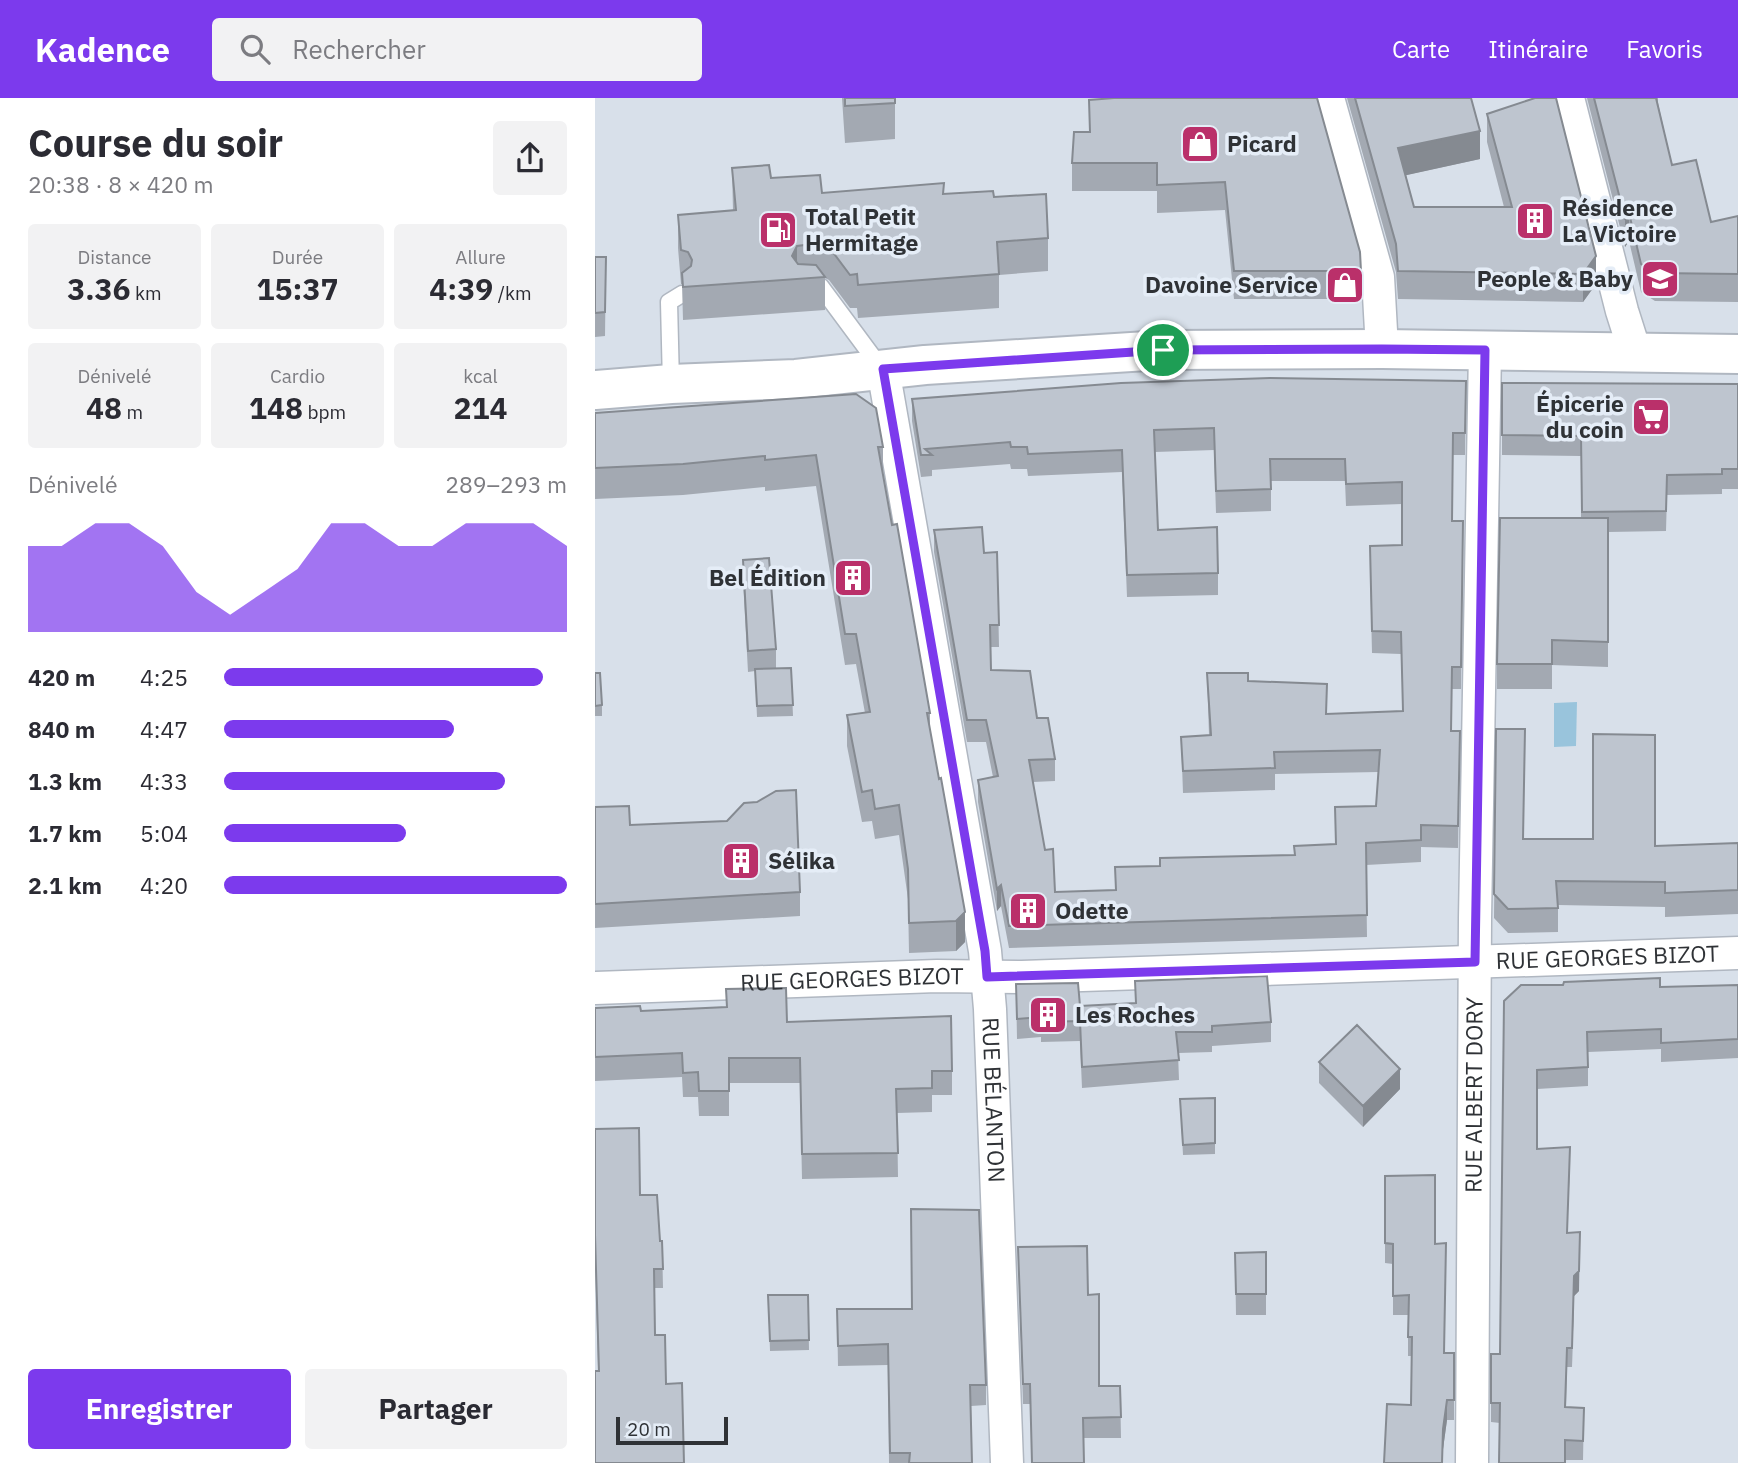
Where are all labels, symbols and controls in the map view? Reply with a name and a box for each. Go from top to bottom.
search box [212,18,702,81]
text: Kadence [35,28,170,71]
icon: search [236,30,274,68]
text: Rechercher [292,32,426,66]
text: Carte [1392,33,1450,65]
text: Itinéraire [1488,33,1588,65]
text: Favoris [1626,33,1703,65]
text: Course du soir [28,118,283,167]
button: share [493,121,567,195]
shop icon: Picard [1179,123,1221,165]
place label: Picard [1227,128,1297,158]
text: 20:38 · 8 × 420 m [28,169,214,199]
place label: Résidence La Victoire [1562,192,1677,248]
building icon: Résidence La Victoire [1514,200,1556,242]
place label: Total Petit Hermitage [805,201,918,257]
fuel station icon: Total Petit Hermitage [757,209,799,251]
text: Distance [77,245,152,269]
text: Durée [272,245,323,269]
text: Allure [455,245,506,269]
school or university icon: People & Baby [1639,258,1681,300]
place label: People & Baby [1477,263,1634,293]
shop icon: Davoine Service [1324,264,1366,306]
text: 3.36 [67,269,131,308]
text: 15:37 [257,269,338,308]
text: 4:39 [429,269,493,308]
place label: Davoine Service [1145,269,1318,299]
text: km [131,281,162,305]
text: /km [493,281,532,305]
pin [1133,320,1193,380]
icon: arrive [1144,331,1182,369]
text: Dénivelé [78,364,151,388]
text: Cardio [270,364,325,388]
text: kcal [463,364,498,388]
text: 48 [86,388,122,427]
text: 148 [249,388,303,427]
text: 214 [454,388,508,427]
place label: Épicerie du coin [1536,388,1624,444]
supermarket icon: Épicerie du coin [1630,396,1672,438]
text: m [122,400,143,424]
text: bpm [303,400,346,424]
text: Dénivelé [28,469,118,499]
text: 289–293 m [445,469,567,499]
building icon: Bel Édition [832,557,874,599]
place label: Bel Édition [709,562,826,592]
text: 420 m [28,662,95,692]
text: 4:25 [140,662,188,692]
text: 840 m [28,714,95,744]
text: 4:47 [140,714,188,744]
text: 1.3 km [28,766,102,796]
text: 4:33 [140,766,188,796]
text: 1.7 km [28,818,102,848]
text: 5:04 [140,818,188,848]
building icon: Sélika [720,840,762,882]
place label: Sélika [768,845,835,875]
text: 2.1 km [28,870,102,900]
text: 4:20 [140,870,188,900]
building icon: Odette [1007,890,1049,932]
place label: Odette [1055,895,1129,925]
street label: RUE GEORGES BIZOT [1495,938,1720,975]
street label: RUE GEORGES BIZOT [740,960,964,997]
building icon: Les Roches [1027,994,1069,1036]
street label: RUE ALBERT DORY [1457,997,1489,1193]
place label: Les Roches [1075,999,1195,1029]
street label: RUE BÉLANTON [976,1016,1012,1183]
button: Enregistrer [28,1369,291,1449]
button: Partager [305,1369,567,1449]
scale bar [616,1414,728,1446]
text: 20 m [627,1417,671,1441]

